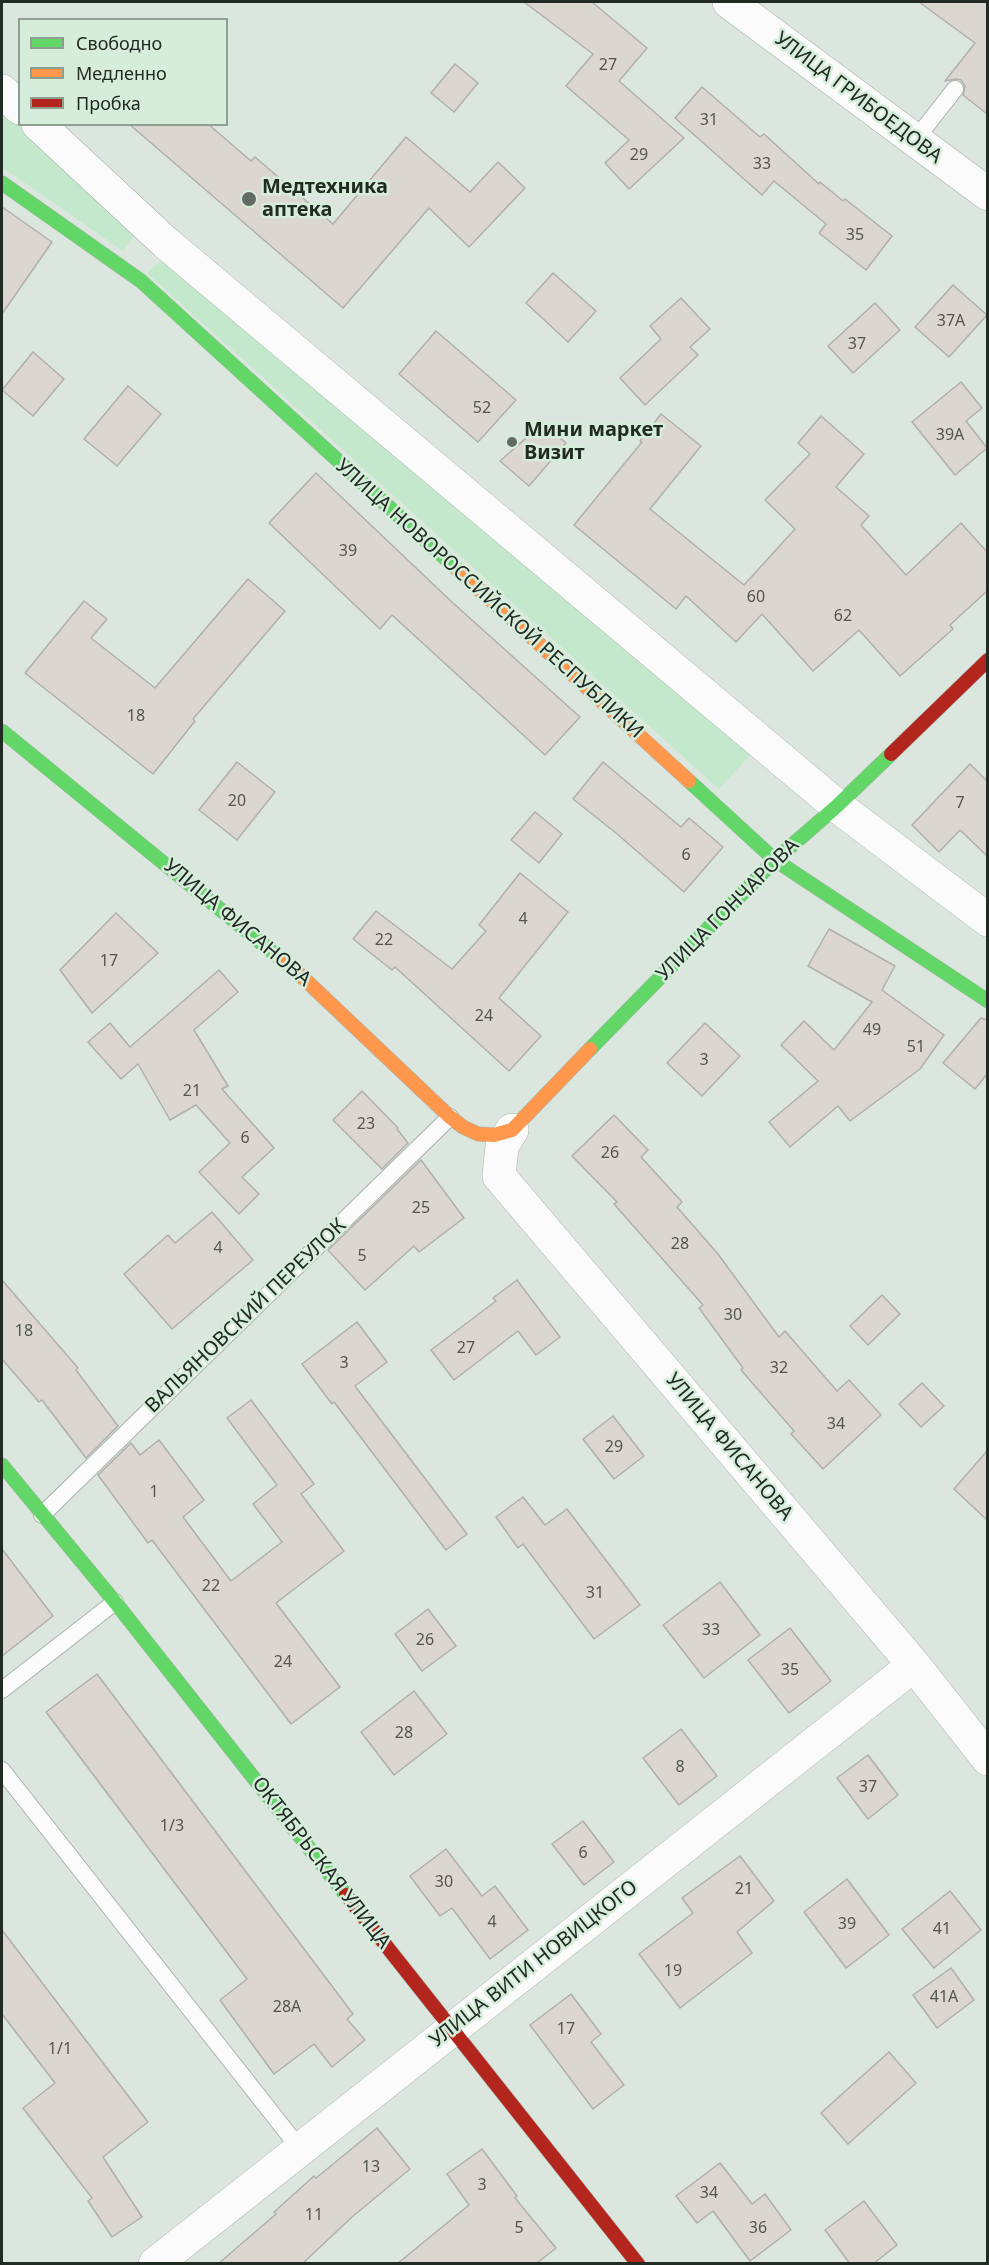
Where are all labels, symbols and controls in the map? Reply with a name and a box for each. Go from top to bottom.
legend [18,18,228,126]
street label: УЛИЦА ГРИБОЕДОВА [769,27,947,169]
text: Свободно [76,31,162,55]
house number: 27 [599,55,617,75]
text: Медленно [76,61,167,85]
text: Пробка [76,91,141,115]
house number: 31 [700,110,718,130]
house number: 29 [630,145,648,165]
house number: 33 [753,154,771,174]
place label: Медтехника аптека [262,175,388,222]
marker: Медтехника аптека [240,190,258,208]
house number: 35 [846,225,864,245]
house number: 37А [937,311,965,331]
house number: 37 [848,334,866,354]
house number: 52 [473,398,491,418]
place label: Мини маркет Визит [524,418,663,465]
house number: 39А [936,425,964,445]
marker: Мини маркет Визит [505,435,519,449]
street label: УЛИЦА НОВОРОССИЙСКОЙ РЕСПУБЛИКИ [330,454,648,744]
house number: 39 [339,541,357,561]
house number: 60 [747,587,765,607]
house number: 62 [834,606,852,626]
house number: 18 [127,706,145,726]
house number: 20 [228,791,246,811]
house number: 7 [955,793,965,813]
street label: УЛИЦА ГОНЧАРОВА [652,834,804,986]
house number: 6 [681,845,691,865]
street label: УЛИЦА ФИСАНОВА [158,854,316,992]
house number: 4 [518,909,528,929]
house number: 22 [375,930,393,950]
house number: 17 [100,951,118,971]
house number: 24 [475,1006,493,1026]
house number: 49 [863,1020,881,1040]
house number: 51 [907,1037,925,1057]
house number: 3 [699,1050,709,1070]
house number: 21 [183,1081,201,1101]
house number: 23 [357,1114,375,1134]
house number: 6 [240,1128,250,1148]
house number: 26 [601,1143,619,1163]
house number: 25 [412,1198,430,1218]
street label: ВАЛЬЯНОВСКИЙ ПЕРЕУЛОК [141,1214,351,1418]
house number: 28 [671,1234,689,1254]
house number: 4 [213,1238,223,1258]
house number: 5 [357,1246,367,1266]
house number: 30 [724,1305,742,1325]
house number: 18 [15,1321,33,1341]
house number: 27 [457,1338,475,1358]
house number: 3 [339,1353,349,1373]
house number: 32 [770,1358,788,1378]
street label: УЛИЦА ФИСАНОВА [660,1368,798,1526]
house number: 34 [827,1414,845,1434]
house number: 29 [605,1437,623,1457]
house number: 1 [149,1482,159,1502]
house number: 22 [202,1576,220,1596]
house number: 31 [586,1583,604,1603]
house number: 33 [702,1620,720,1640]
house number: 26 [416,1630,434,1650]
house number: 24 [274,1652,292,1672]
house number: 35 [781,1660,799,1680]
house number: 28 [395,1723,413,1743]
house number: 8 [675,1757,685,1777]
street label: ОКТЯБРЬСКАЯ УЛИЦА [246,1772,396,1954]
house number: 37 [859,1777,877,1797]
house number: 1/3 [160,1816,184,1836]
house number: 6 [578,1843,588,1863]
house number: 30 [435,1872,453,1892]
street label: УЛИЦА ВИТИ НОВИЦКОГО [425,1875,643,2053]
house number: 21 [735,1879,753,1899]
house number: 4 [487,1912,497,1932]
house number: 39 [838,1914,856,1934]
house number: 41 [933,1919,951,1939]
house number: 19 [664,1961,682,1981]
house number: 41А [930,1987,958,2007]
house number: 28А [273,1997,301,2017]
house number: 17 [557,2019,575,2039]
house number: 1/1 [48,2039,72,2059]
house number: 13 [362,2157,380,2177]
house number: 3 [477,2175,487,2195]
house number: 34 [700,2183,718,2203]
house number: 11 [305,2205,323,2225]
house number: 5 [514,2218,524,2238]
house number: 36 [749,2218,767,2238]

